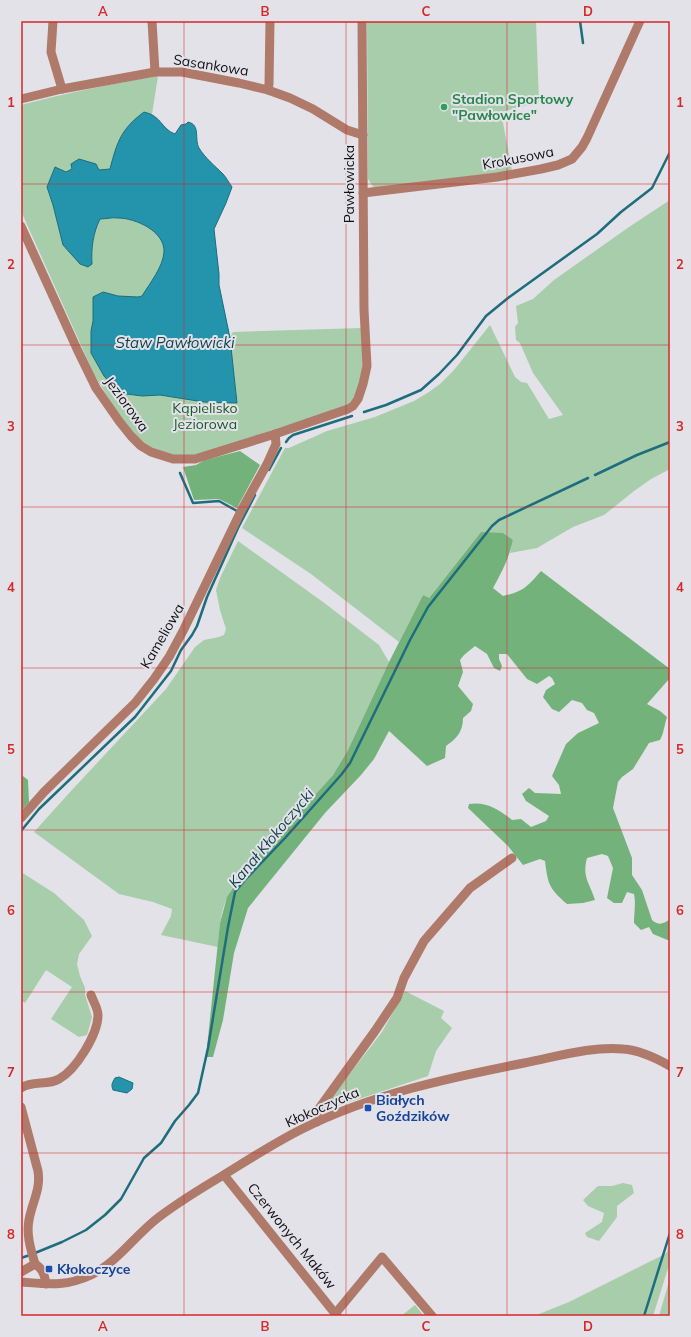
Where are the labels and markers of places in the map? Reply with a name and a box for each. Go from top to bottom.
place label: Stadion Sportowy "Pawłowice" [452,90,574,124]
marker: Stadion Sportowy "Pawłowice" [439,102,449,112]
place label: Białych Goździków [376,1091,450,1125]
marker: Białych Goździków [363,1103,373,1113]
place label: Kłokoczyce [57,1260,131,1278]
marker: Kłokoczyce [44,1264,54,1274]

